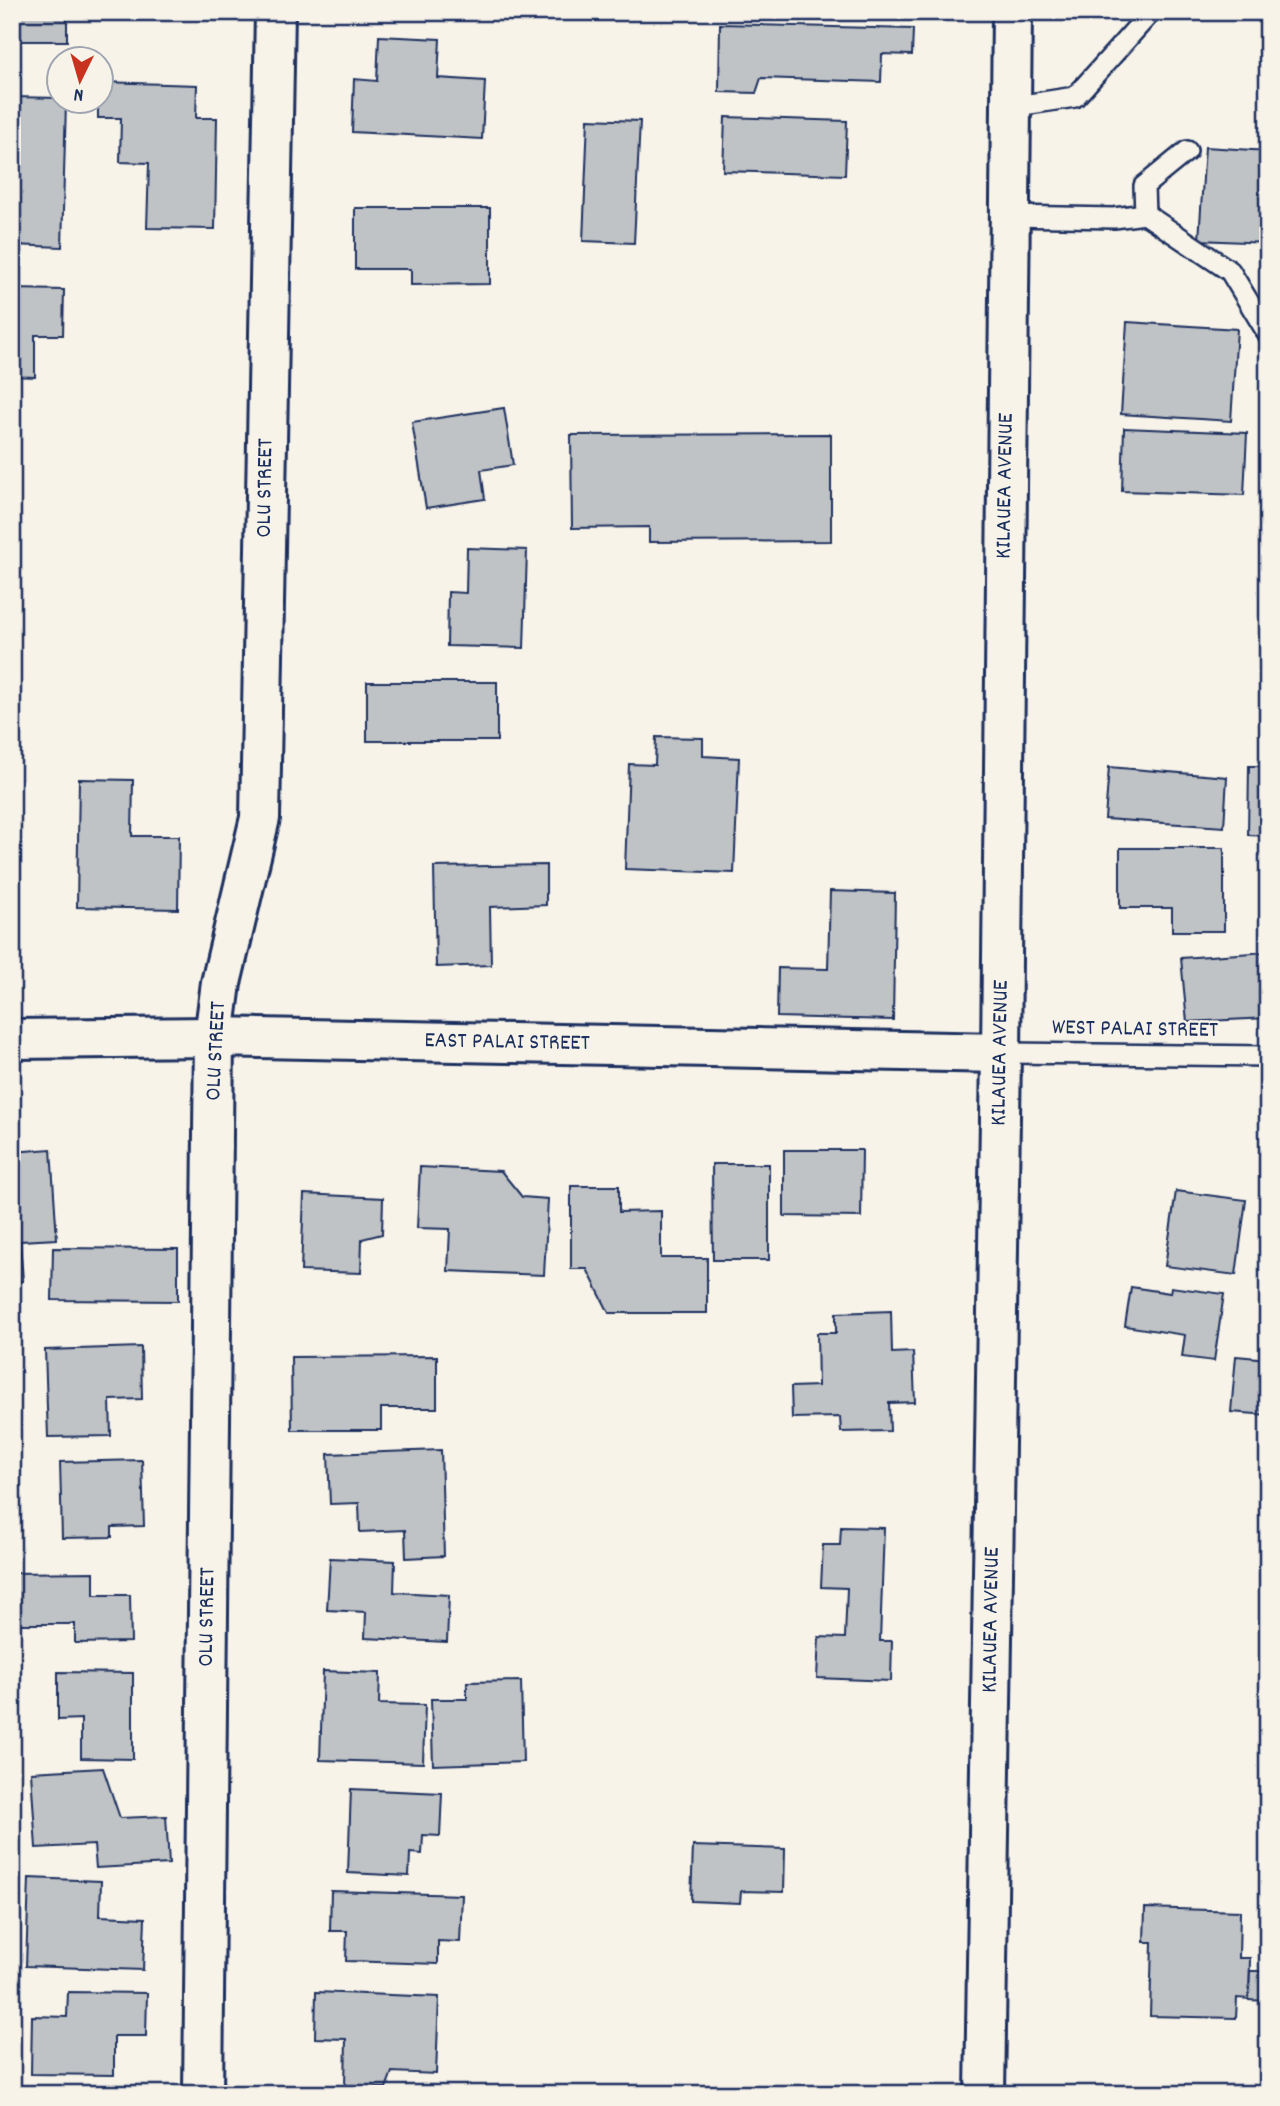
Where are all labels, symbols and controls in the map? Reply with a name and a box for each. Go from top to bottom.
north arrow [46,46,116,116]
text: N [73,80,85,107]
street label: KILAUEA AVENUE [988,412,1024,559]
street label: OLU STREET [249,438,283,538]
street label: KILAUEA AVENUE [983,979,1019,1126]
street label: OLU STREET [198,1000,236,1102]
street label: WEST PALAI STREET [1052,1012,1218,1048]
street label: EAST PALAI STREET [424,1025,590,1061]
street label: KILAUEA AVENUE [974,1546,1010,1693]
street label: OLU STREET [191,1567,225,1667]

